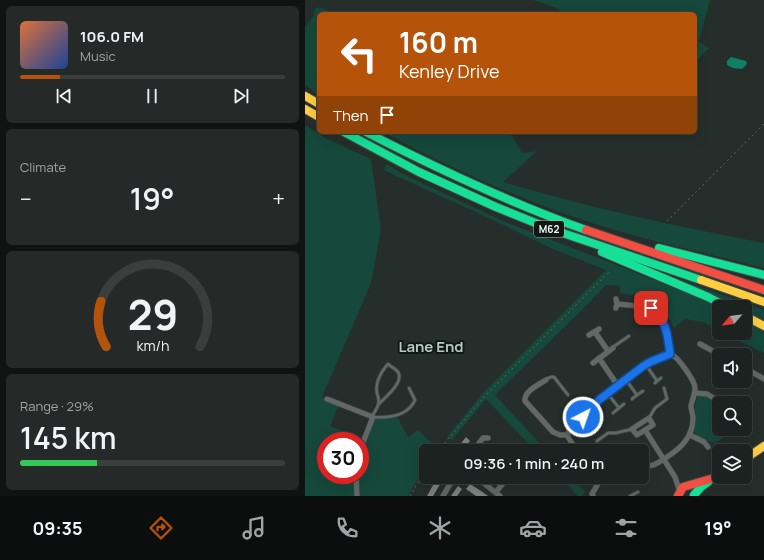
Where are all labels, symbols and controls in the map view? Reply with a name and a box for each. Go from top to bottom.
text: 160 m [399,23,478,61]
text: 106.0 FM [80,26,144,47]
icon: left [333,28,385,80]
text: Music [80,47,116,65]
text: Kenley Drive [399,59,500,83]
icon: previous [53,85,75,107]
icon: pause [141,85,163,107]
icon: next [230,85,252,107]
icon: arrive [376,104,398,126]
text: Then [333,105,368,126]
text: Climate [20,158,66,176]
text: 19° [130,178,175,219]
text: − [20,184,32,214]
text: + [272,184,285,214]
road number: M62 [534,221,564,237]
text: 29 [127,286,178,342]
pin [634,291,668,325]
icon: arrive [640,297,662,319]
north arrow [712,300,752,340]
map controls [712,300,752,484]
text: km/h [136,336,169,355]
district label: Lane End [398,336,464,357]
button: sound [712,348,752,388]
position arrow [562,396,604,438]
button: search [712,396,752,436]
text: Range · 29% [20,397,94,415]
text: 145 km [20,417,116,458]
speed limit sign: 30 [317,432,369,484]
button: layers [712,444,752,484]
text: 09:36 · 1 min · 240 m [464,453,604,474]
icon: directions [147,514,175,542]
icon: music [240,514,268,542]
icon: phone [333,514,361,542]
icon: climate [426,514,454,542]
icon: car [519,514,547,542]
icon: filters [612,514,640,542]
text: 09:35 [32,516,83,540]
text: 19° [704,516,731,540]

